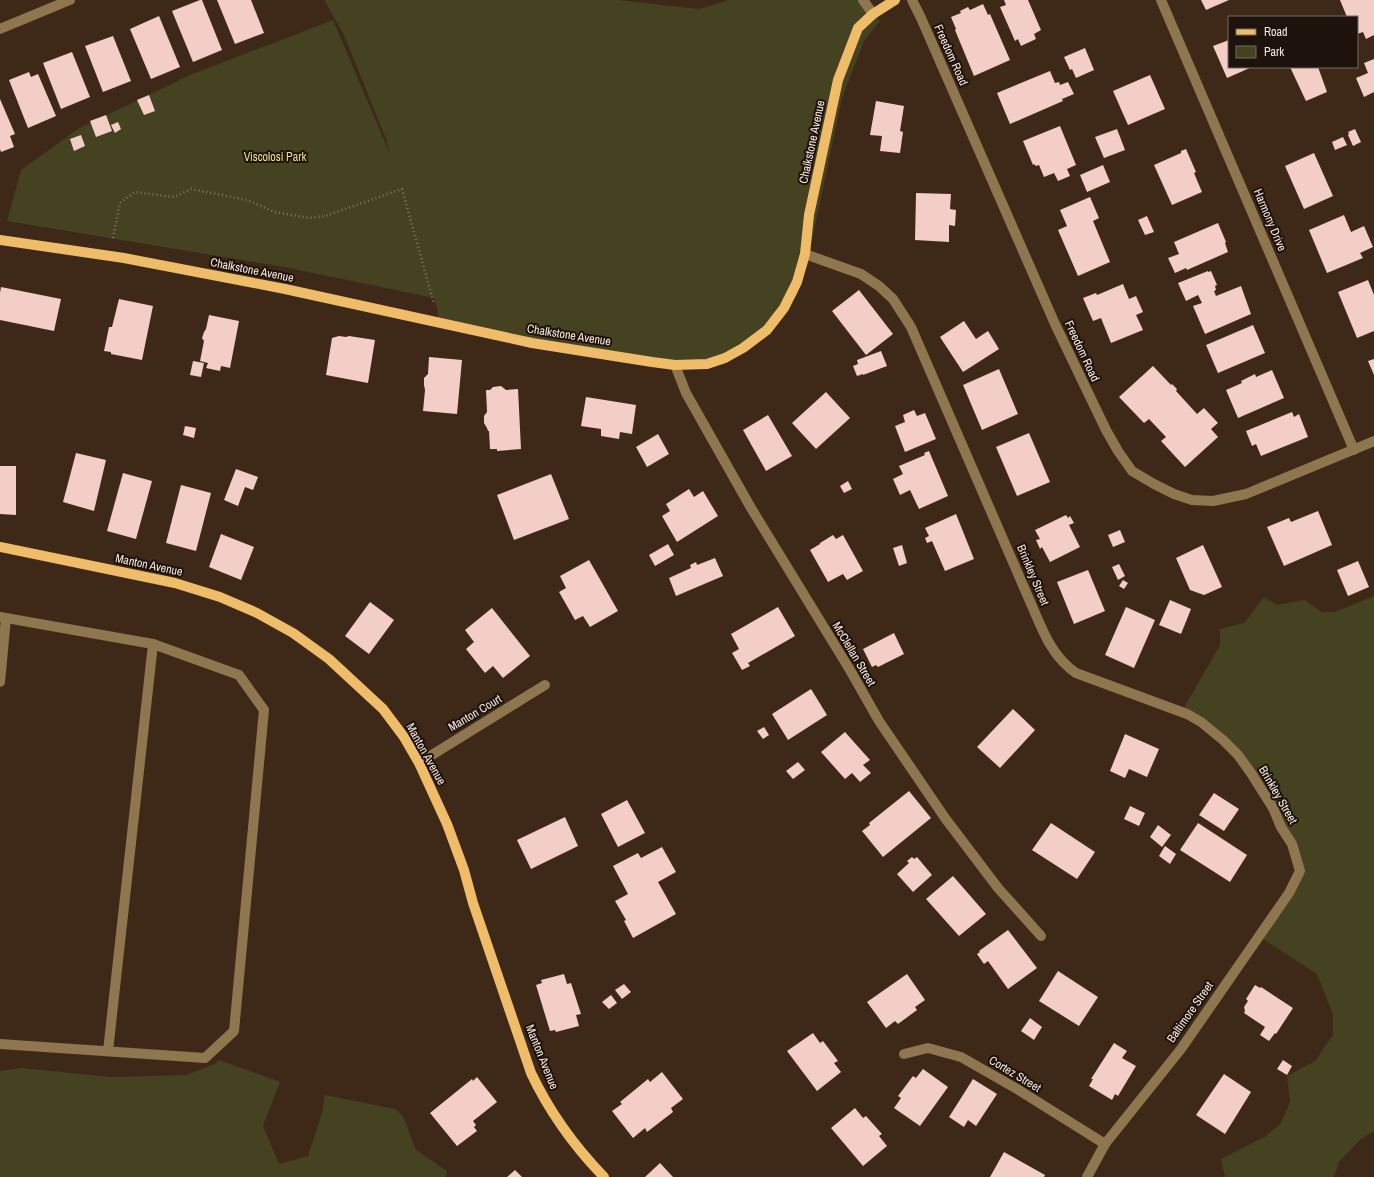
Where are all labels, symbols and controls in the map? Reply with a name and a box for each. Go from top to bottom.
legend [1228,16,1358,68]
street label: Freedom Road [930,22,972,88]
text: Road [1264,24,1288,40]
text: Park [1264,44,1284,60]
street label: Chalkstone Avenue [795,99,829,185]
park label: Viscolosi Park [244,149,306,165]
street label: Harmony Drive [1250,186,1290,254]
street label: Chalkstone Avenue [209,254,295,286]
street label: Freedom Road [1061,318,1103,384]
street label: Chalkstone Avenue [526,320,612,350]
street label: Brinkley Street [1013,542,1053,608]
street label: Manton Avenue [114,550,184,580]
street label: McClellan Street [829,619,880,689]
street label: Manton Court [445,691,505,735]
street label: Manton Avenue [402,720,450,788]
street label: Brinkley Street [1255,763,1301,827]
street label: Baltimore Street [1163,978,1217,1046]
street label: Manton Avenue [522,1022,562,1092]
street label: Cortez Street [986,1052,1044,1096]

